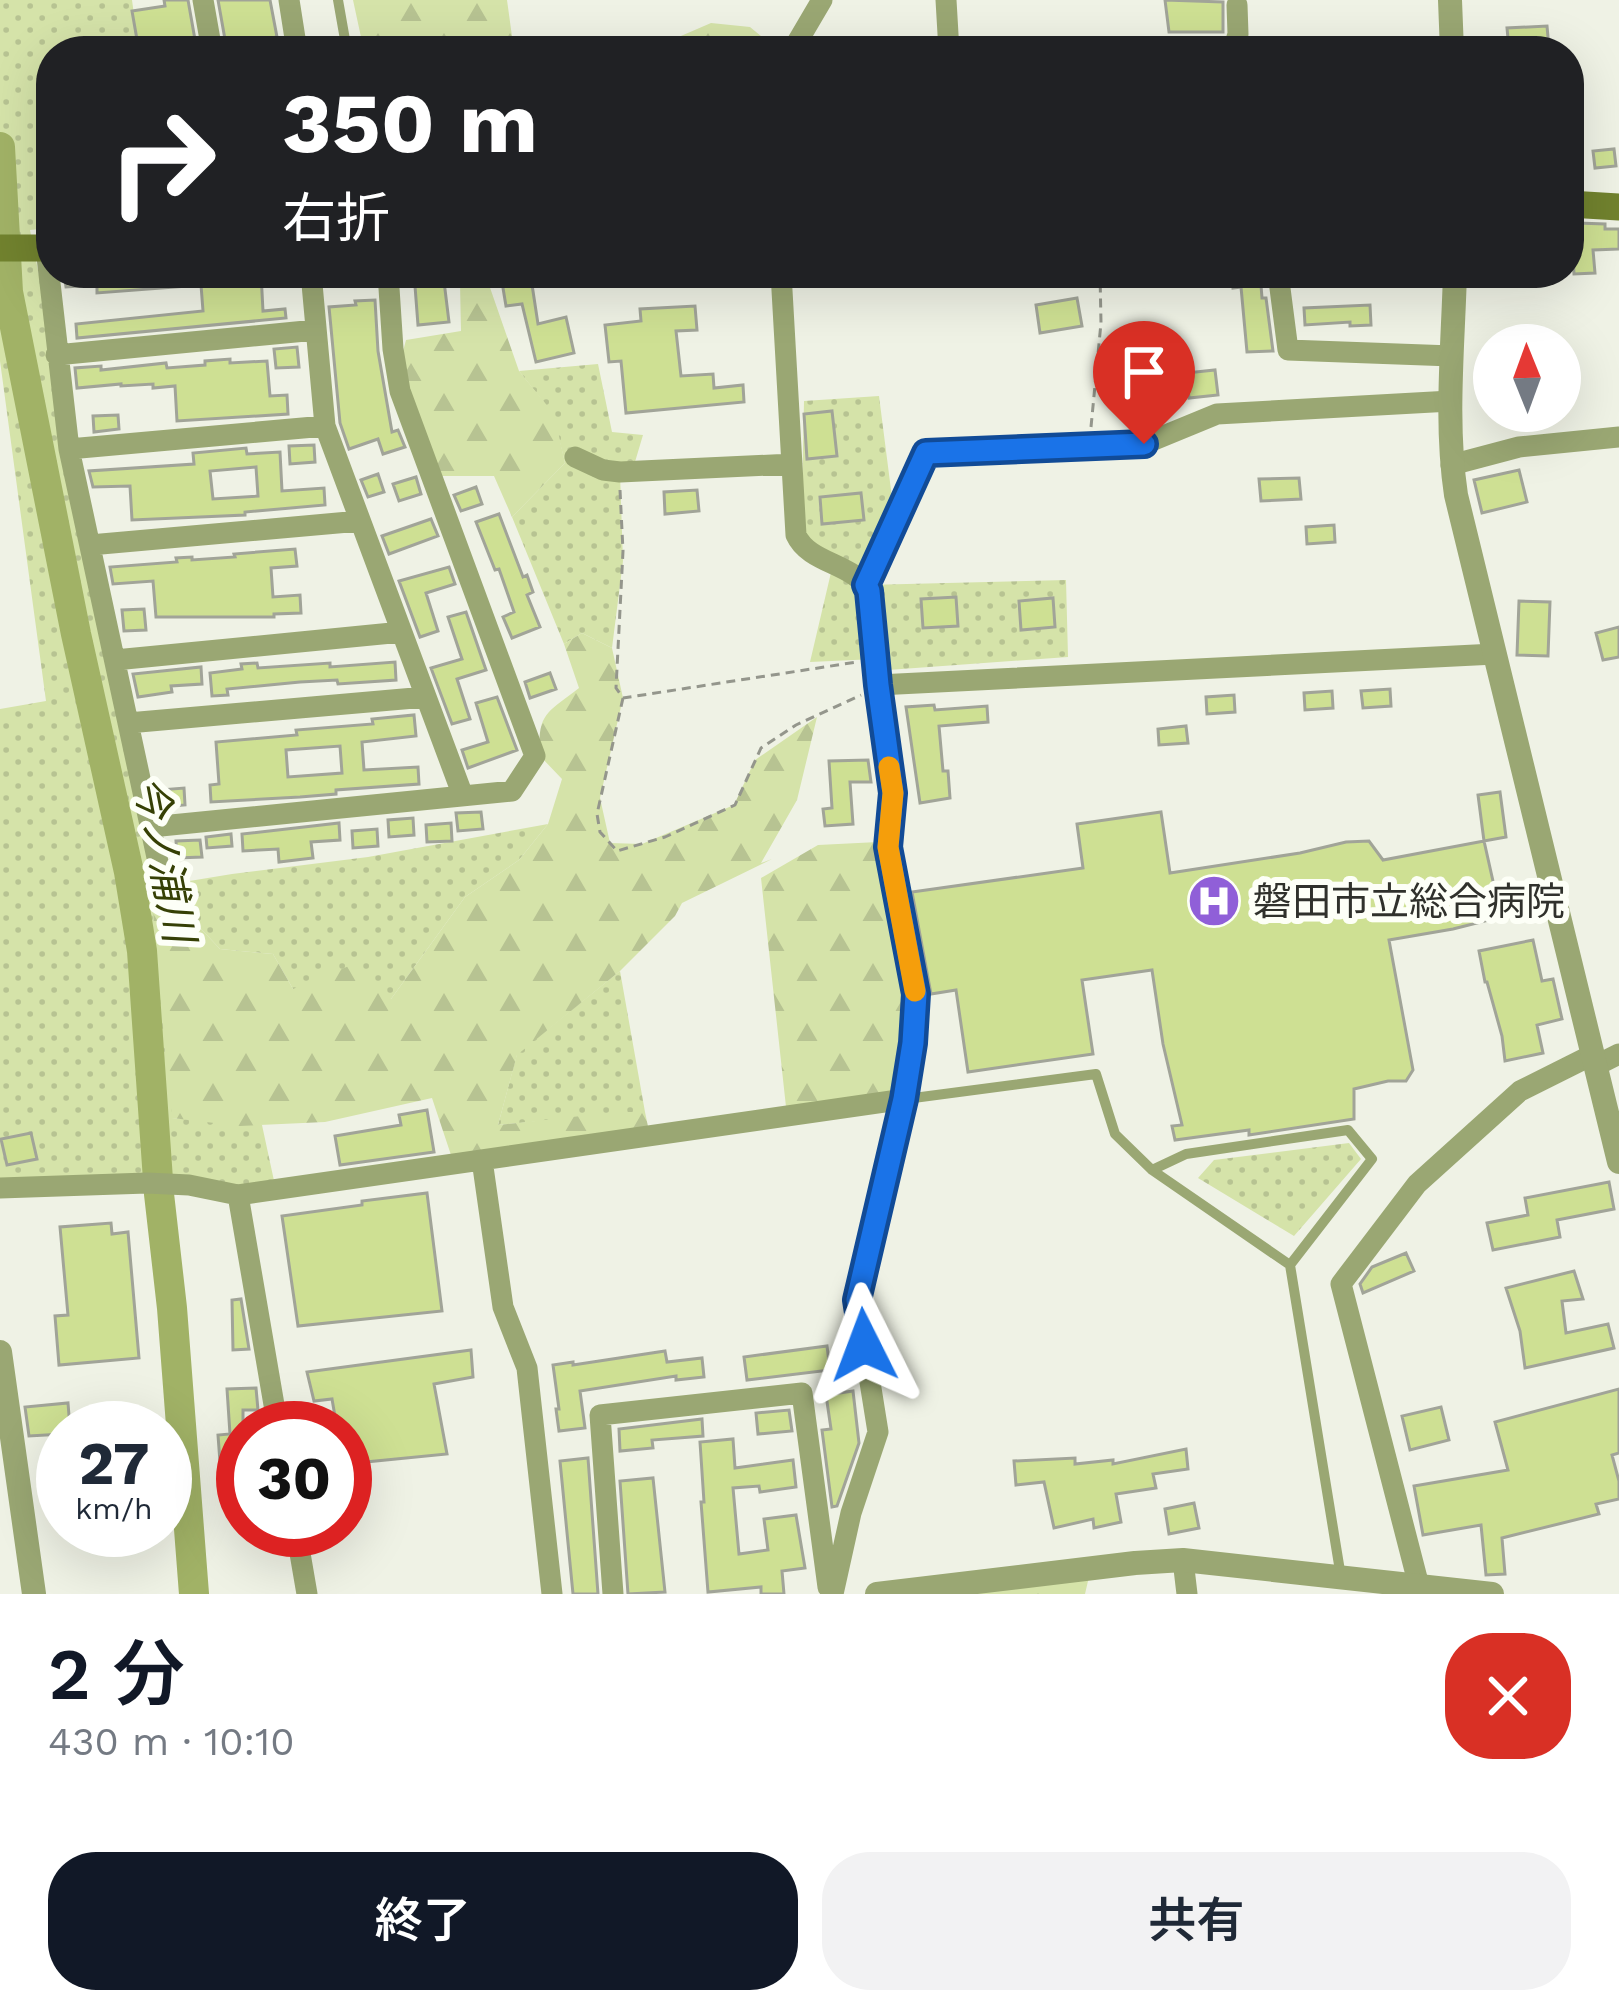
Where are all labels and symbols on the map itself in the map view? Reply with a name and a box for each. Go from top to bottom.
pin [1093,321,1195,444]
north arrow [1473,324,1581,432]
water label: 今ノ浦川 [124,772,205,950]
hospital icon: 磐田市立総合病院 [1186,873,1242,929]
place label: 磐田市立総合病院 [1253,879,1565,924]
position arrow [801,1282,927,1408]
speed limit sign: 30 [216,1401,372,1557]

